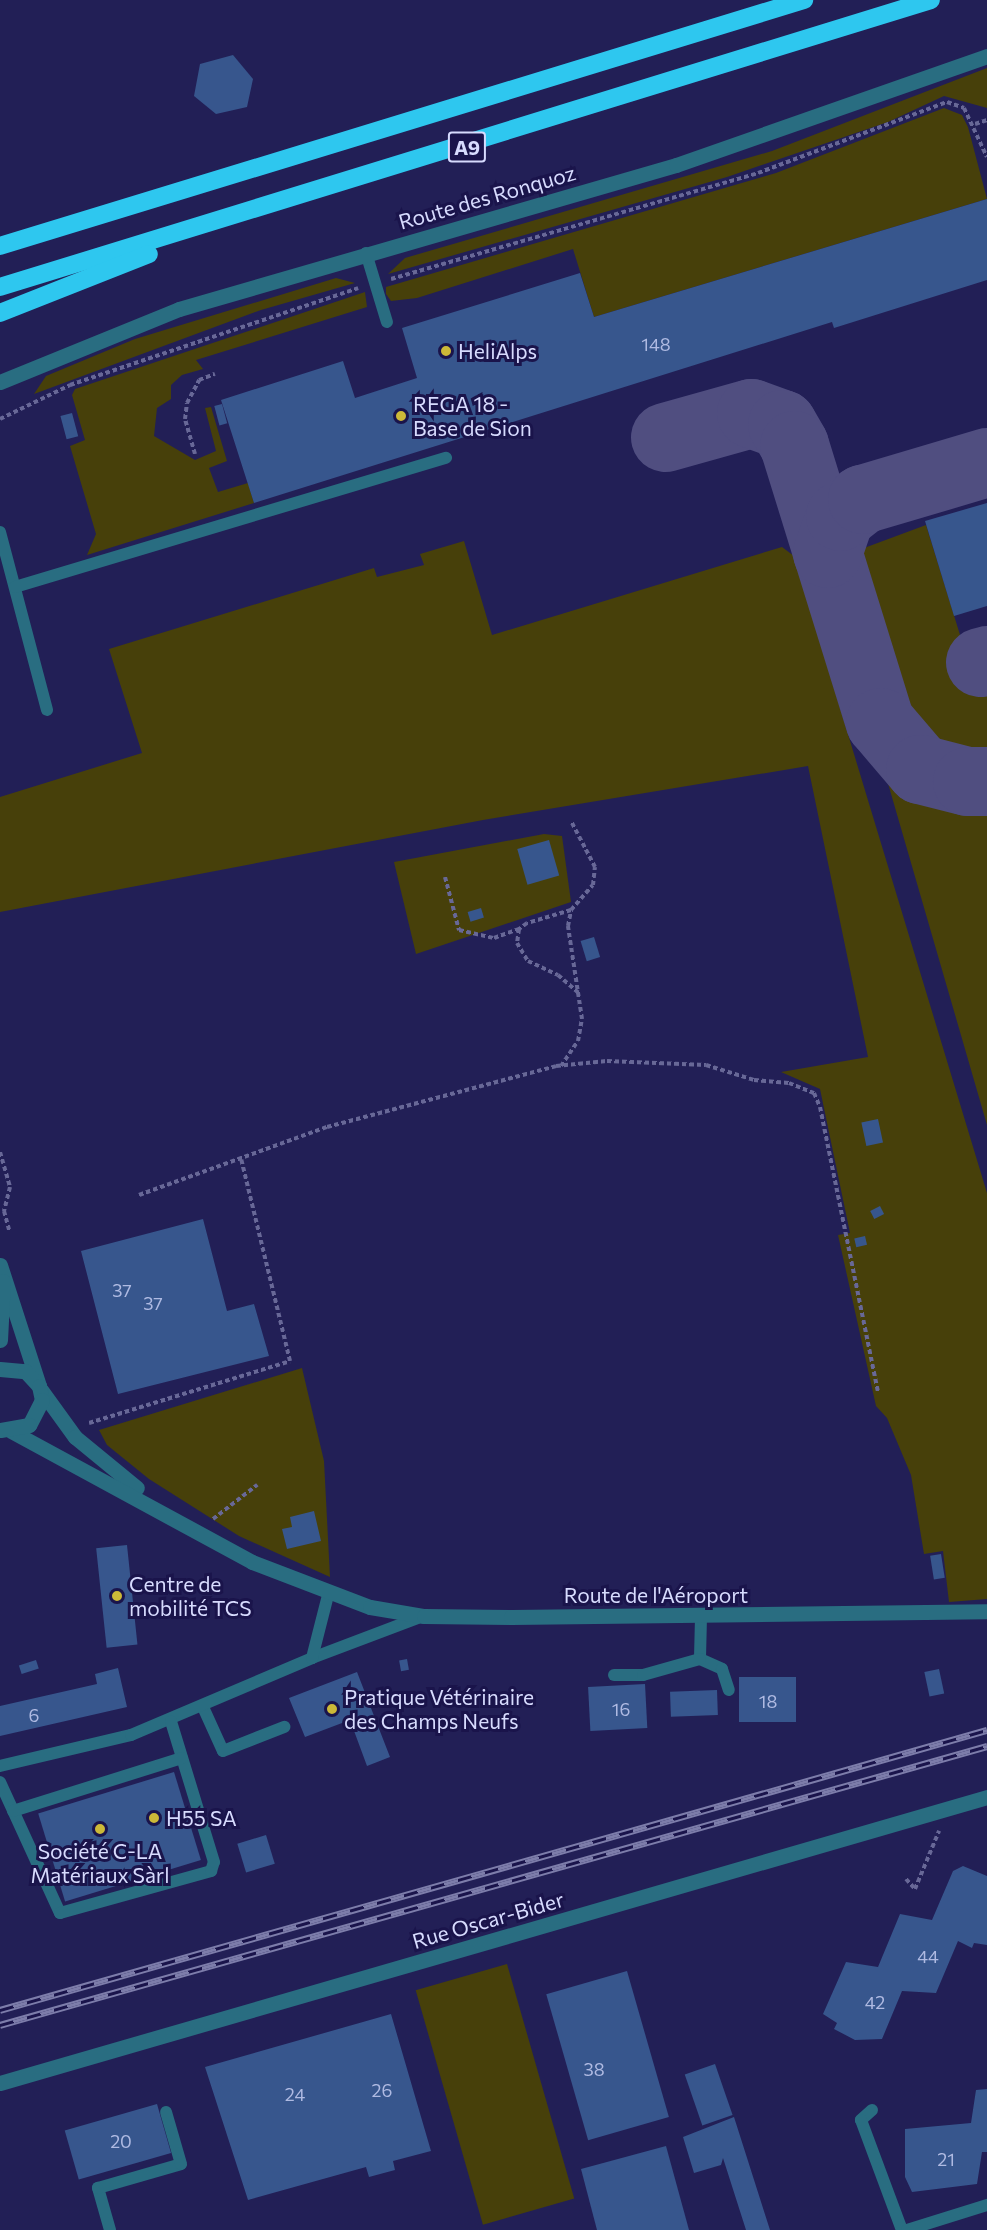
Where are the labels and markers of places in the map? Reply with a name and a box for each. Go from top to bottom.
place label: HeliAlps [458,338,537,364]
marker: HeliAlps [439,344,453,358]
place label: REGA 18 - Base de Sion [413,391,532,441]
marker: REGA 18 - Base de Sion [394,409,408,423]
place label: Centre de mobilité TCS [129,1571,251,1621]
marker: Centre de mobilité TCS [110,1589,124,1603]
place label: Pratique Vétérinaire des Champs Neufs [344,1684,534,1734]
marker: Pratique Vétérinaire des Champs Neufs [325,1702,339,1716]
place label: H55 SA [166,1805,237,1831]
marker: H55 SA [147,1811,161,1825]
marker: Société C-LA Matériaux Sàrl [93,1822,107,1836]
place label: Société C-LA Matériaux Sàrl [30,1838,170,1888]

